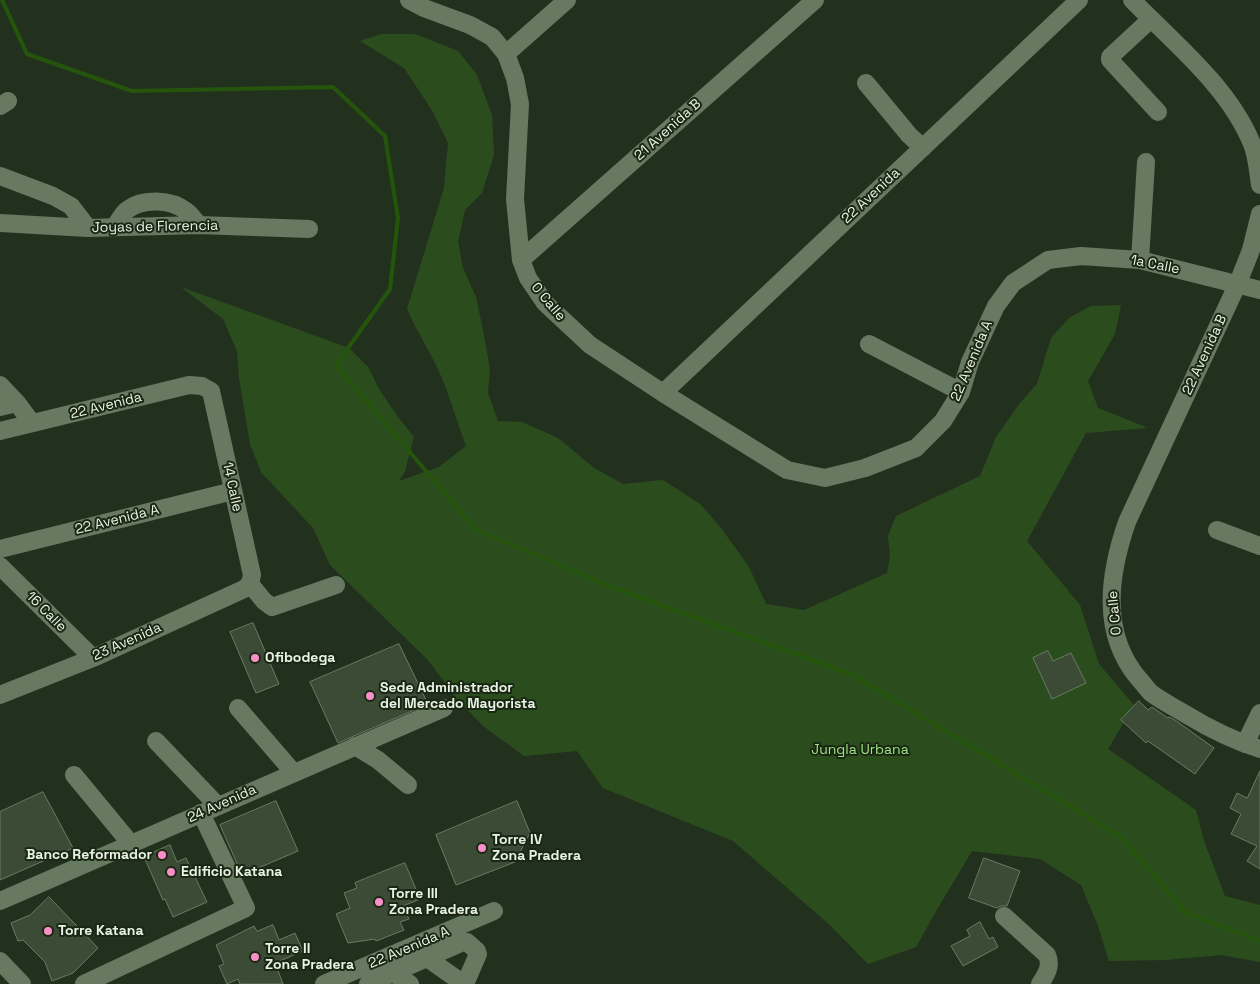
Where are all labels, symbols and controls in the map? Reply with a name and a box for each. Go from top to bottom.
street label: 21 Avenida B [631,96,705,164]
street label: 22 Avenida [838,165,904,227]
street label: Joyas de Florencia [92,217,218,237]
street label: 1a Calle [1129,252,1181,278]
street label: 0 Calle [527,279,569,325]
street label: 22 Avenida B [1179,312,1231,398]
street label: 22 Avenida A [947,318,997,404]
street label: 22 Avenida [68,389,144,423]
street label: 14 Calle [219,461,245,513]
street label: 22 Avenida A [73,501,161,539]
street label: 16 Calle [22,588,70,636]
street label: 0 Calle [1105,590,1125,636]
street label: 23 Avenida [90,619,164,665]
place label: Ofibodega [265,650,335,666]
marker: Ofibodega [249,652,261,664]
place label: Sede Administrador del Mercado Mayorista [380,680,536,712]
marker: Sede Administrador del Mercado Mayorista [364,690,376,702]
park label: Jungla Urbana [811,742,909,758]
street label: 24 Avenida [185,781,259,827]
place label: Torre IV Zona Pradera [492,832,581,864]
marker: Torre IV Zona Pradera [476,842,488,854]
place label: Banco Reformador [26,847,152,863]
marker: Banco Reformador [156,849,168,861]
place label: Edificio Katana [181,864,282,880]
marker: Edificio Katana [165,866,177,878]
place label: Torre III Zona Pradera [389,886,478,919]
marker: Torre III Zona Pradera [373,896,385,908]
place label: Torre Katana [58,923,143,939]
street label: 22 Avenida A [366,923,452,973]
marker: Torre Katana [42,925,54,937]
place label: Torre II Zona Pradera [265,941,354,974]
marker: Torre II Zona Pradera [249,951,261,963]

